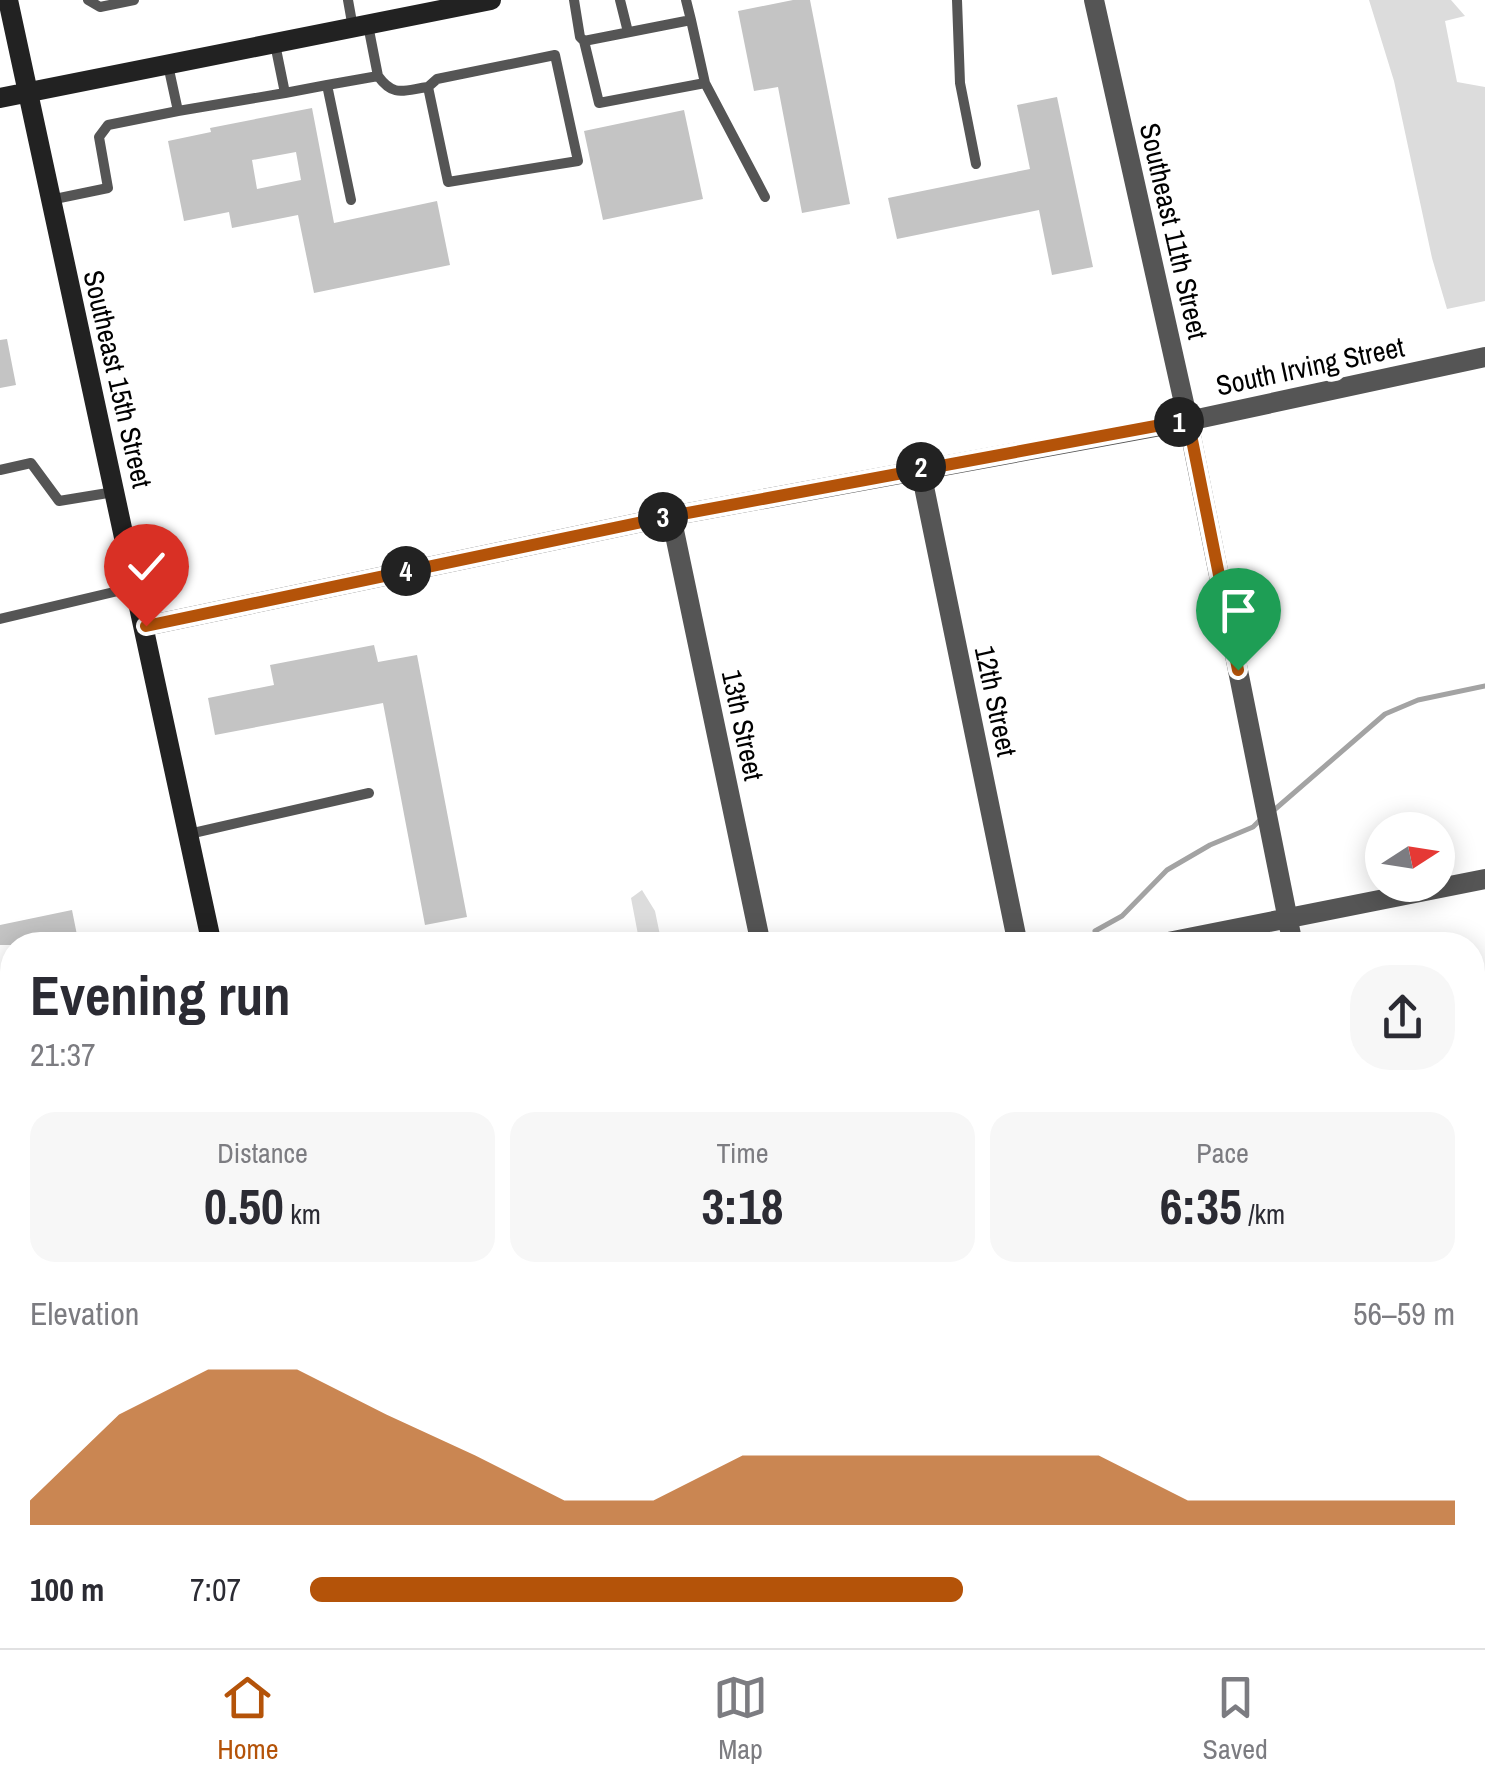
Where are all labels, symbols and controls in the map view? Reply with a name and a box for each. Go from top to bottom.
street label: Southeast 11th Street [1131,119,1217,343]
street label: Southeast 15th Street [75,267,161,491]
street label: South Irving Street [1212,328,1408,404]
pin: 1 [1154,397,1204,447]
text: 1 [1173,403,1185,441]
pin: 2 [896,442,946,492]
text: 2 [915,448,927,486]
pin: 3 [638,492,688,542]
text: 3 [657,498,669,536]
pin [104,524,189,627]
icon: check [119,539,174,594]
pin: 4 [381,546,431,596]
text: 4 [400,552,412,590]
pin [1196,568,1281,671]
icon: arrive [1211,583,1266,638]
street label: 12th Street [966,642,1026,760]
street label: 13th Street [713,666,773,784]
north arrow [1365,812,1455,902]
map controls [1365,812,1455,902]
text: Evening run [30,958,291,1032]
button: share [1350,965,1455,1070]
text: 21:37 [30,1033,96,1076]
text: Distance [217,1134,308,1172]
text: Time [717,1134,768,1172]
text: Pace [1196,1134,1249,1172]
text: 0.50 [204,1172,284,1240]
text: 3:18 [701,1172,784,1240]
text: 6:35 [1160,1172,1242,1240]
text: km [284,1195,321,1233]
text: /km [1242,1195,1285,1233]
text: Elevation [30,1292,139,1335]
text: 56–59 m [1353,1292,1455,1335]
text: 100 m [30,1568,104,1611]
text: 7:07 [190,1568,241,1611]
tab: Home [217,1670,279,1768]
tab: Map [713,1670,768,1768]
tab: Saved [1203,1670,1268,1768]

